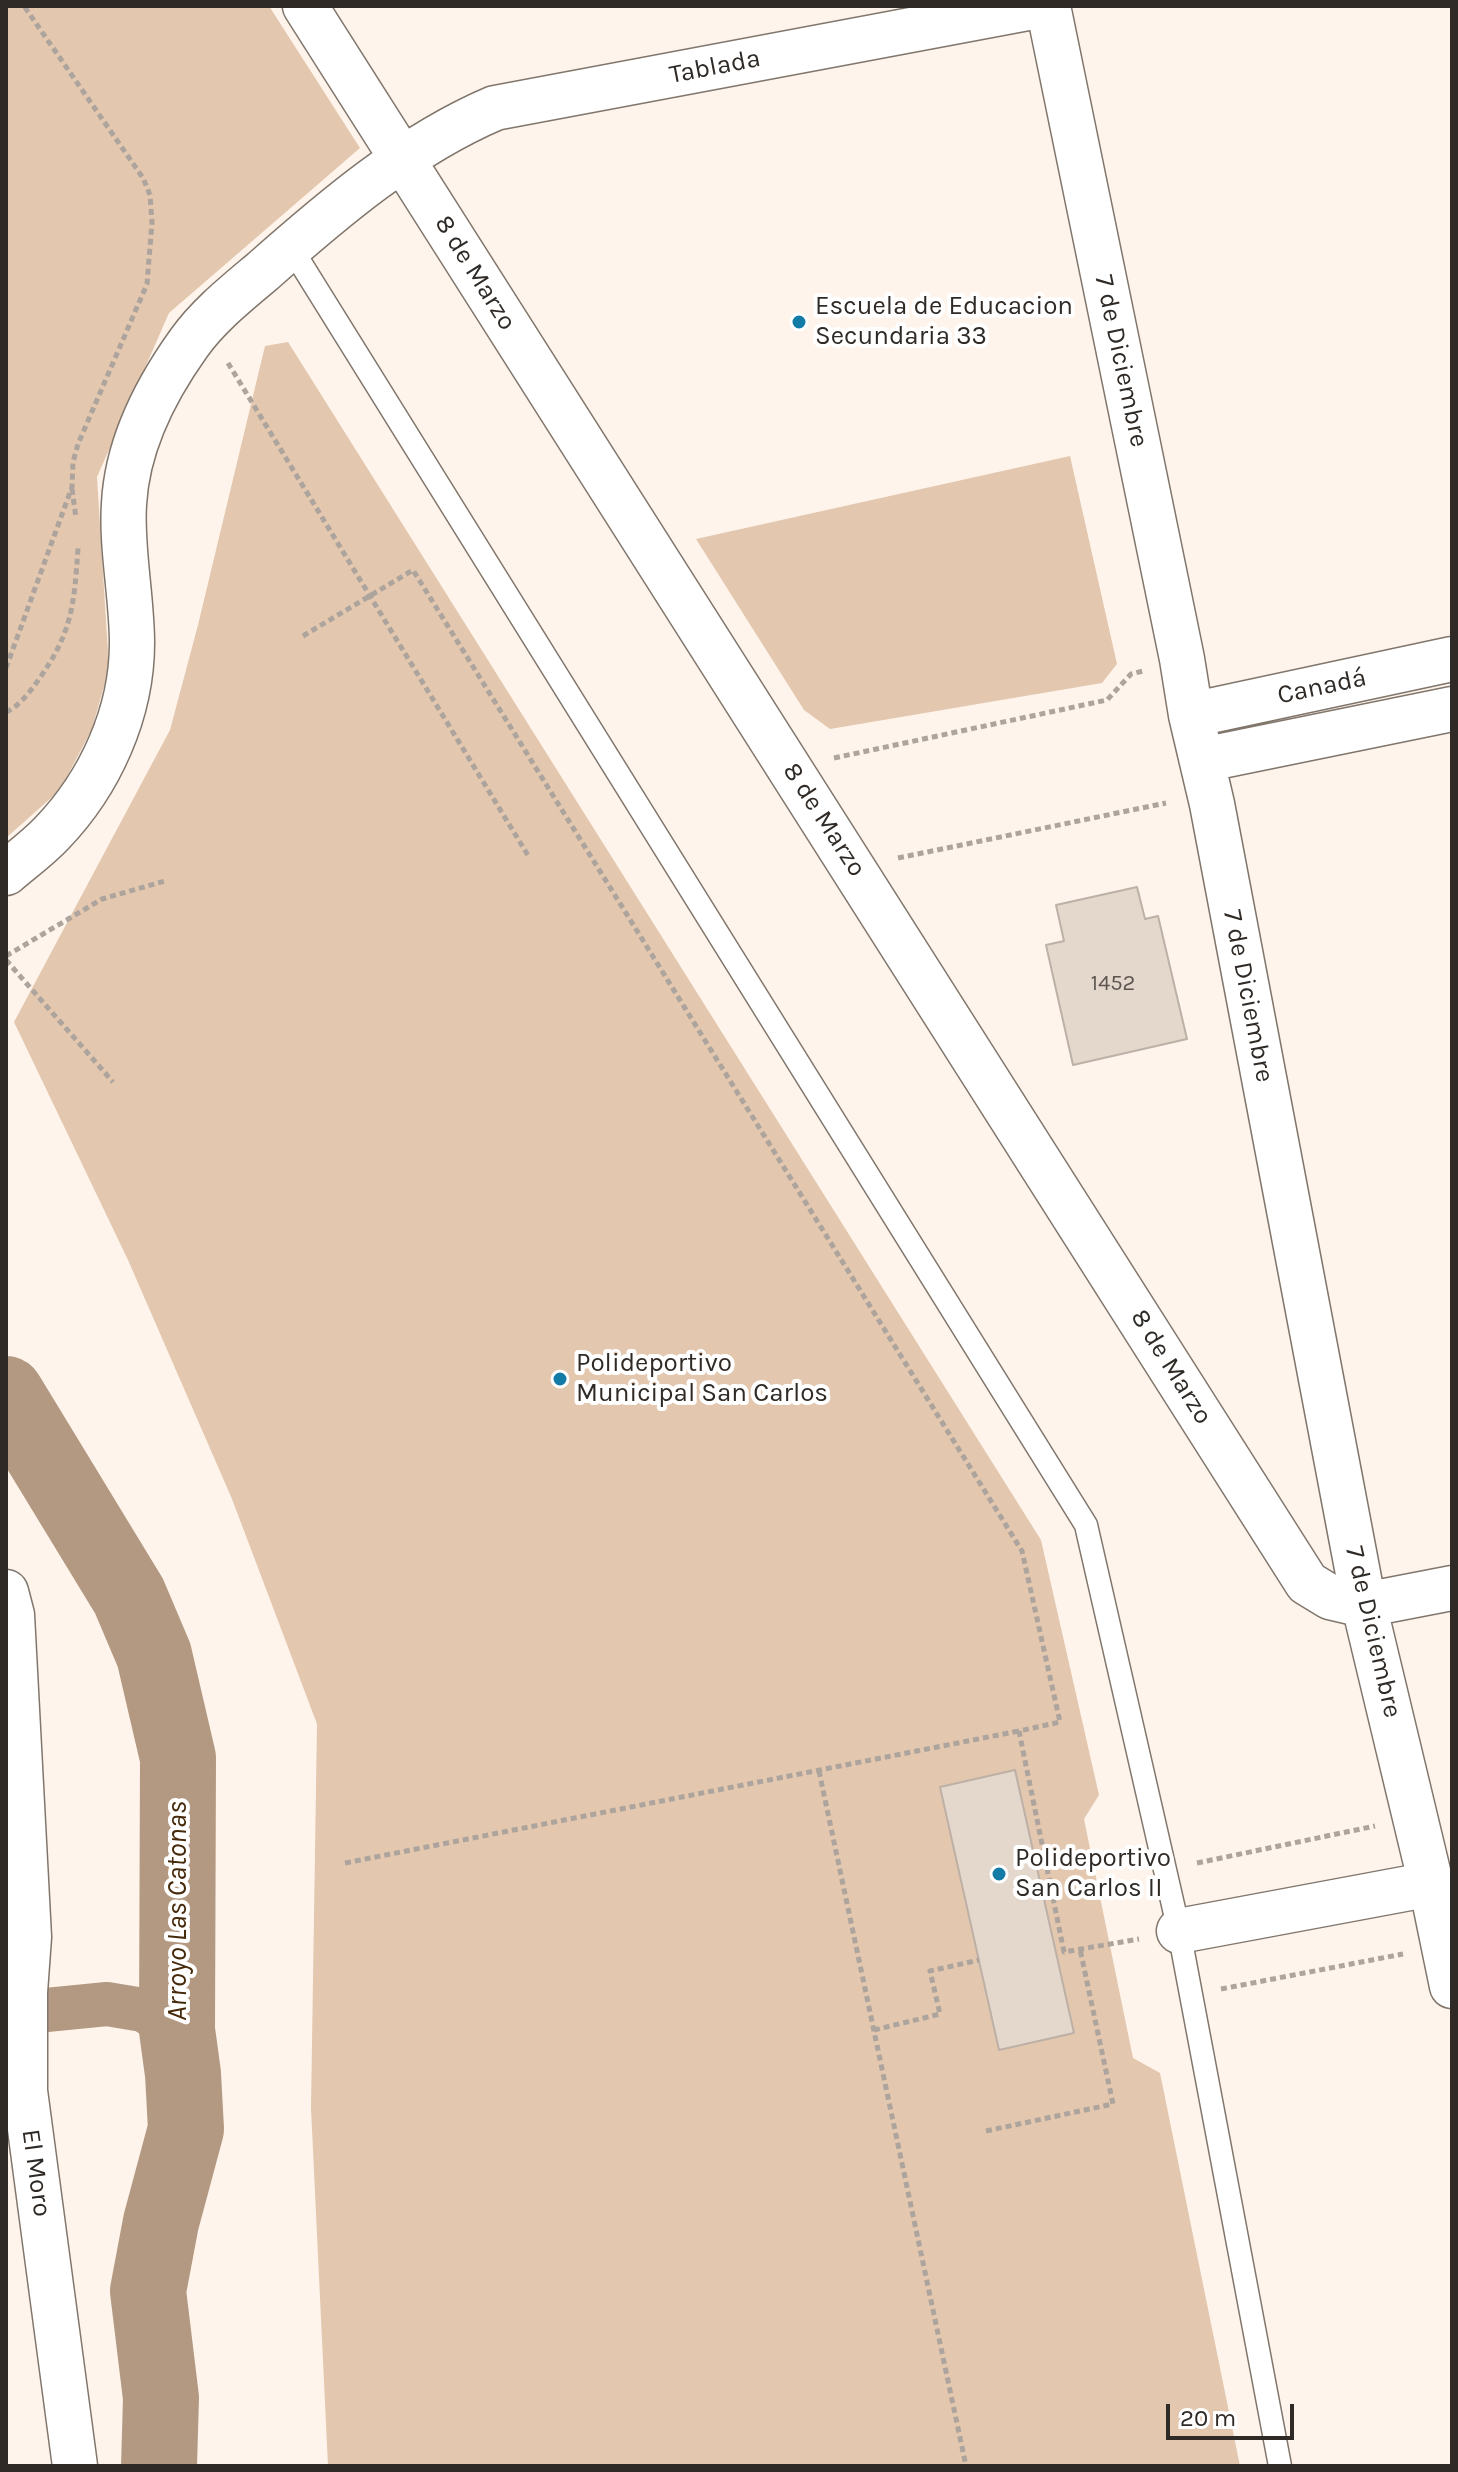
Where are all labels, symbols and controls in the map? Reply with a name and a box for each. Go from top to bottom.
street label: Tablada [667,43,763,91]
street label: 8 de Marzo [427,210,523,336]
street label: 7 de Diciembre [1088,272,1154,450]
place label: Escuela de Educacion Secundaria 33 [815,291,1073,352]
marker: Escuela de Educacion Secundaria 33 [790,313,808,331]
street label: Canadá [1275,662,1369,712]
street label: 8 de Marzo [776,757,872,883]
street label: 7 de Diciembre [1216,907,1280,1085]
house number: 1452 [1091,971,1135,997]
street label: 8 de Marzo [1123,1304,1219,1430]
place label: Polideportivo Municipal San Carlos [576,1348,828,1410]
marker: Polideportivo Municipal San Carlos [551,1370,569,1388]
street label: 7 de Diciembre [1338,1543,1408,1721]
water label: Arroyo Las Catonas [161,1801,195,2021]
place label: Polideportivo San Carlos II [1015,1843,1171,1904]
marker: Polideportivo San Carlos II [990,1865,1008,1883]
street label: El Moro [14,2127,58,2219]
scale bar [1170,2388,1298,2438]
text: 20 m [1180,2404,1236,2432]

